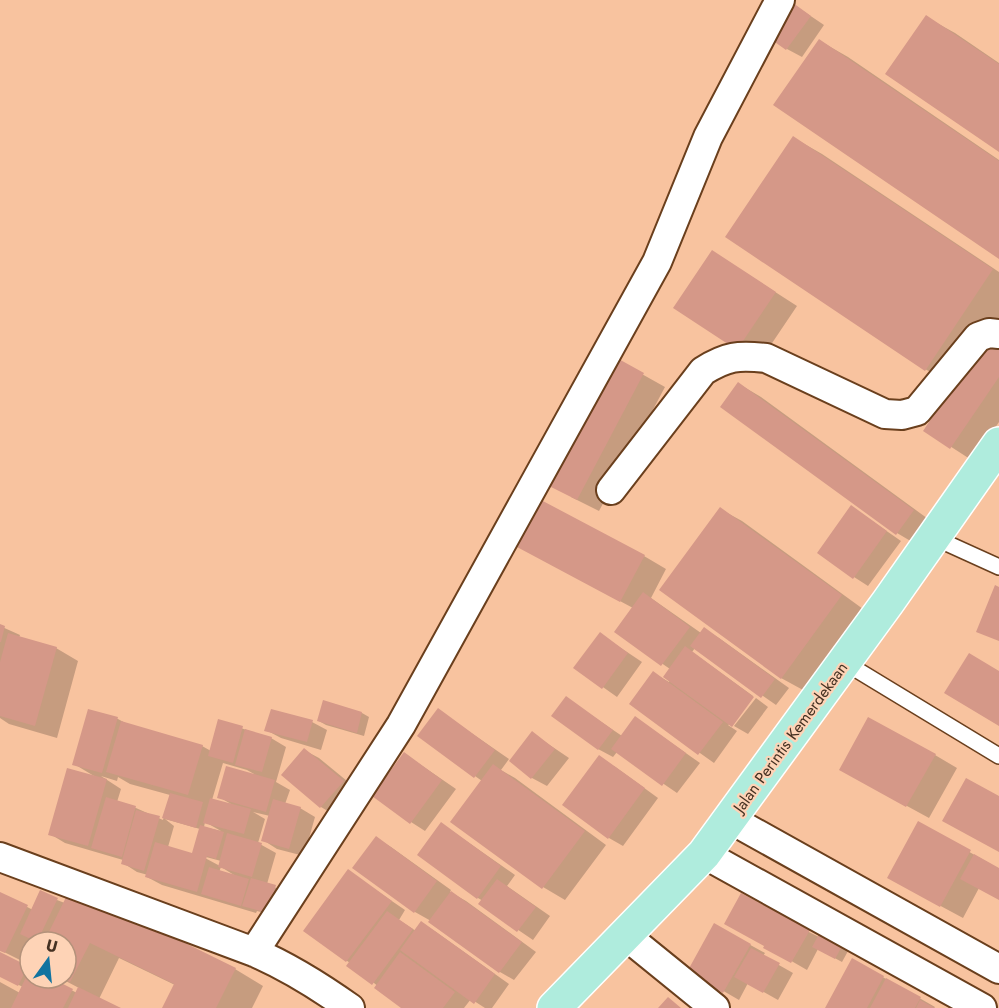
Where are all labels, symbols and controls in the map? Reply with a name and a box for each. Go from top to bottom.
street label: Jalan Perintis Kemerdekaan [727,657,853,819]
north arrow [18,930,78,990]
text: U [43,933,60,959]

